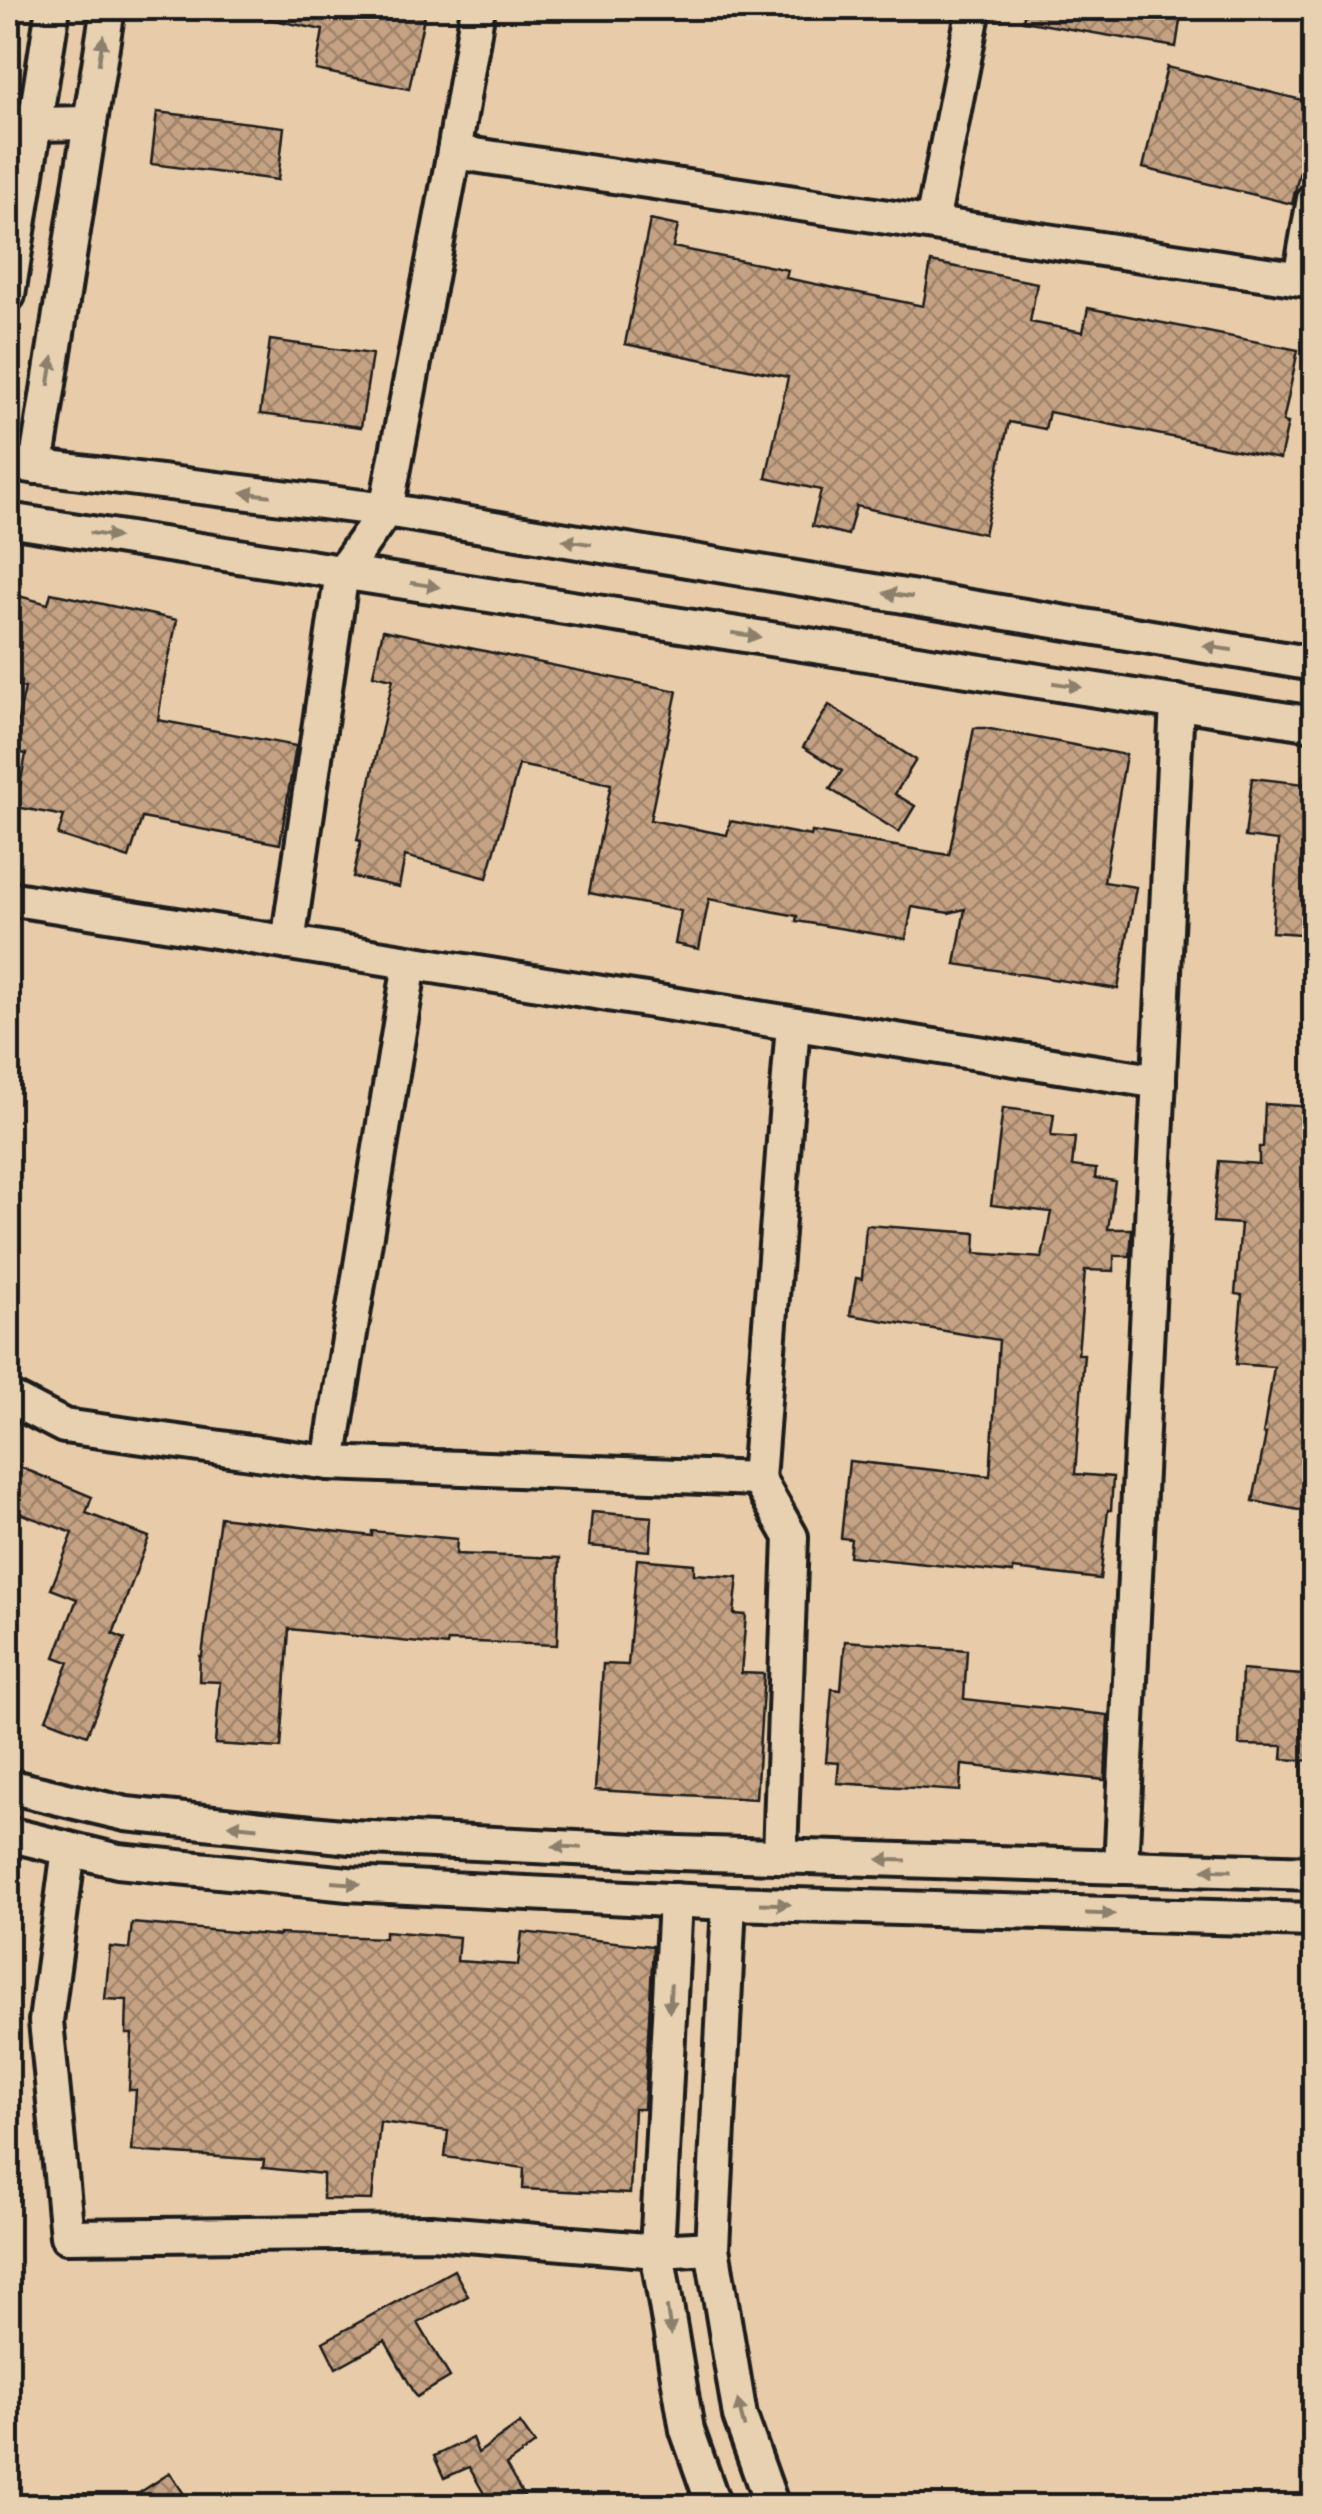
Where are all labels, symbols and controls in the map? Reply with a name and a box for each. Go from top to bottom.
one-way arrow [94,33,110,65]
one-way arrow [43,354,59,386]
one-way arrow [239,486,271,502]
one-way arrow [89,528,120,544]
one-way arrow [561,534,592,549]
one-way arrow [410,578,441,594]
one-way arrow [881,587,913,602]
one-way arrow [731,628,762,644]
one-way arrow [1202,640,1234,655]
one-way arrow [1052,678,1084,694]
one-way arrow [227,1818,259,1834]
one-way arrow [551,1839,583,1855]
one-way arrow [876,1851,908,1867]
one-way arrow [1201,1861,1233,1877]
one-way arrow [330,1876,362,1892]
one-way arrow [760,1897,792,1913]
one-way arrow [1085,1906,1117,1922]
one-way arrow [662,1982,678,2014]
one-way arrow [662,2306,677,2338]
one-way arrow [733,2398,748,2429]

